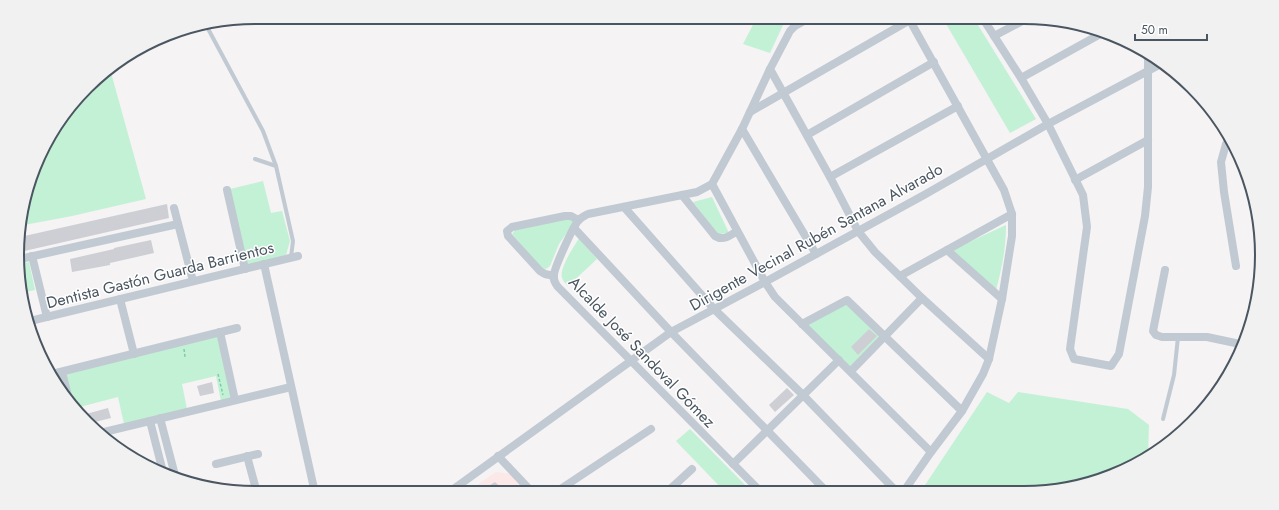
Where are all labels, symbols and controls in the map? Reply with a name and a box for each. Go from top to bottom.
scale bar [1135,16,1207,42]
text: 50 m [1141,21,1168,39]
street label: Dirigente Vecinal Rubén Santana Alvarado [685,157,947,316]
street label: Dentista Gastón Guarda Barrientos [44,236,276,314]
street label: Alcalde José Sandoval Gómez [564,271,721,433]

